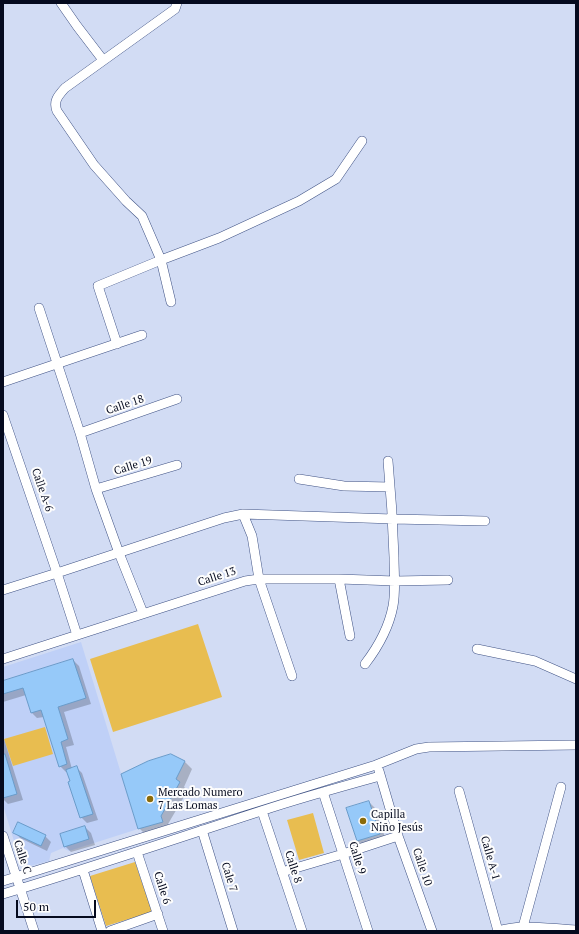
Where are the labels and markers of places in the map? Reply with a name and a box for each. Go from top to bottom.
place label: Mercado Numero 7 Las Lomas [158,786,243,812]
marker: Mercado Numero 7 Las Lomas [145,794,155,804]
place label: Capilla Niño Jesús [371,808,423,834]
marker: Capilla Niño Jesús [358,816,368,826]

